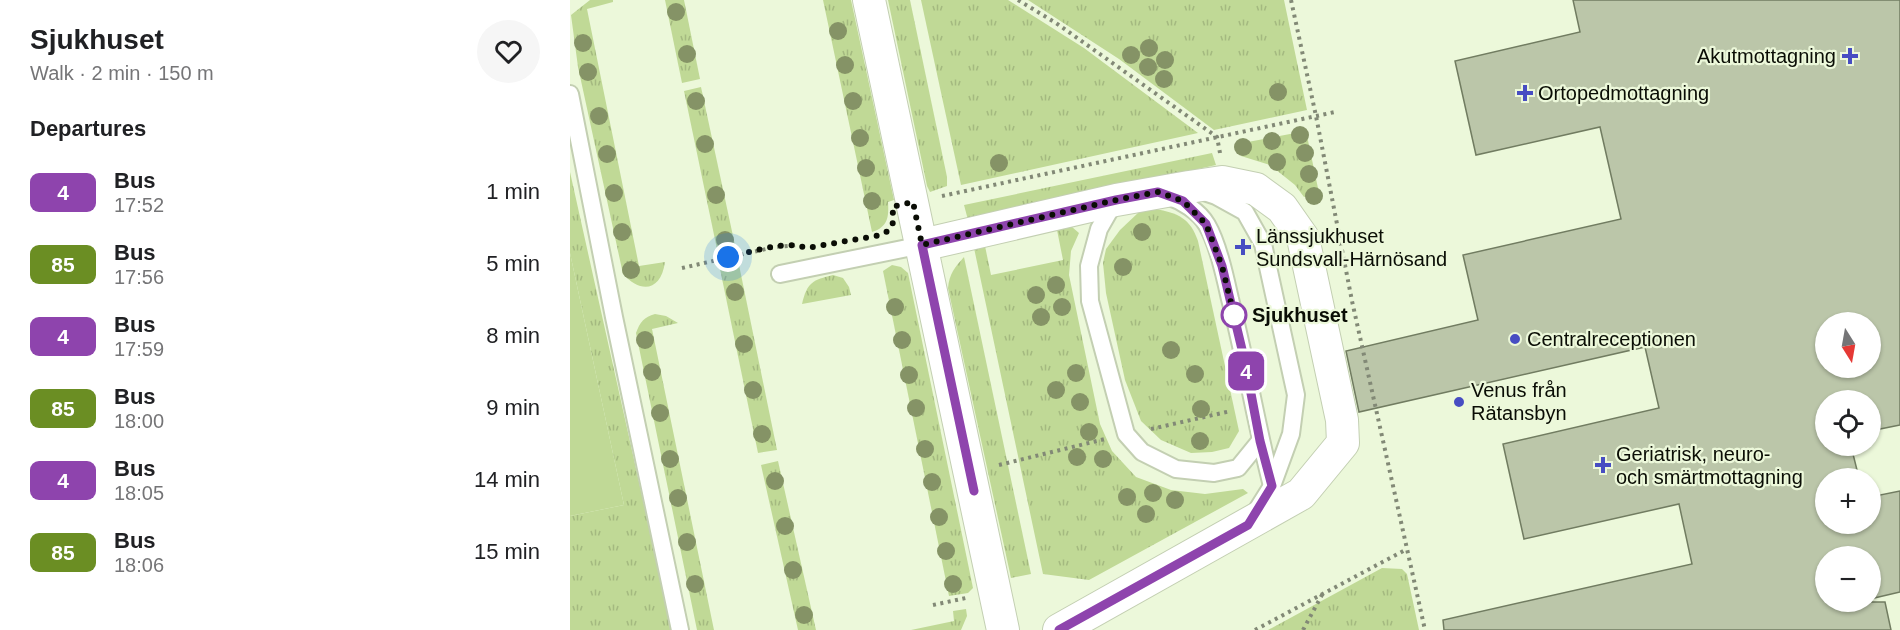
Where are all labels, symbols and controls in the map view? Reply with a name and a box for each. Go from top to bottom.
button: heart [477,20,540,83]
text: Sjukhuset [30,24,164,55]
place label: Akutmottagning [1697,45,1836,67]
marker: Akutmottagning [1841,47,1859,65]
text: Walk · 2 min · 150 m [30,62,214,84]
place label: Ortopedmottagning [1538,82,1709,104]
marker: Ortopedmottagning [1516,84,1534,102]
text: Departures [30,116,146,141]
text: Bus [114,168,156,193]
text: 1 min [486,179,540,204]
text: 4 [57,181,69,204]
text: 17:52 [114,194,164,216]
place label: Länssjukhuset Sundsvall-Härnösand [1256,225,1447,270]
marker: Länssjukhuset Sundsvall-Härnösand [1234,238,1252,256]
text: Bus [114,240,156,265]
your location [713,242,743,272]
text: 5 min [486,251,540,276]
text: 85 [51,253,75,276]
text: 17:56 [114,266,164,288]
marker: Sjukhuset [1221,302,1247,328]
place label: Sjukhuset [1252,304,1348,326]
text: Bus [114,312,156,337]
north arrow [1815,312,1881,378]
map controls [1815,312,1881,612]
text: 8 min [486,323,540,348]
text: 4 [57,325,69,348]
place label: Centralreceptionen [1527,328,1696,350]
marker: Centralreceptionen [1508,332,1522,346]
text: 17:59 [114,338,164,360]
line badge: 4 [1226,352,1266,391]
text: 4 [1240,360,1252,383]
place label: Venus från Rätansbyn [1471,379,1567,424]
text: Bus [114,384,156,409]
button: locate [1815,390,1881,456]
text: 9 min [486,395,540,420]
marker: Venus från Rätansbyn [1452,395,1466,409]
text: 85 [51,397,75,420]
text: 18:00 [114,410,164,432]
place label: Geriatrisk, neuro- och smärtmottagning [1616,443,1803,488]
text: Bus [114,456,156,481]
marker: Geriatrisk, neuro- och smärtmottagning [1594,456,1612,474]
text: 14 min [474,467,540,492]
button: + [1815,468,1881,534]
text: 4 [57,469,69,492]
text: 18:05 [114,482,164,504]
text: Bus [114,528,156,553]
text: 15 min [474,539,540,564]
text: 85 [51,541,75,564]
button: − [1815,546,1881,612]
text: 18:06 [114,554,164,576]

